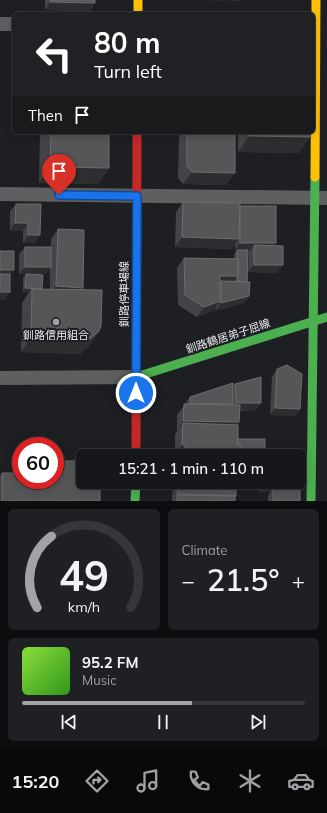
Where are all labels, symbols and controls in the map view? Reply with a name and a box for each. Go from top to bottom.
text: 80 m [94,25,160,60]
icon: left [28,28,80,80]
text: Turn left [94,60,162,83]
icon: arrive [71,104,93,126]
text: Then [28,106,63,125]
pin [42,154,76,195]
icon: arrive [48,160,70,182]
street label: 釧路停車場線 [117,261,131,327]
street label: 釧路鶴居弟子屈線 [184,316,272,356]
marker: 釧路信用組合 [51,317,61,327]
place label: 釧路信用組合 [23,328,89,342]
position arrow [115,372,157,414]
speed limit sign: 60 [12,437,64,489]
text: 15:21 · 1 min · 110 m [118,459,264,478]
text: Climate [182,542,227,558]
text: 49 [59,548,109,600]
text: 21.5° [207,561,279,599]
text: − [182,567,195,595]
text: + [292,567,305,595]
text: km/h [68,597,100,615]
text: 95.2 FM [82,653,138,672]
text: Music [82,672,117,688]
icon: previous [58,711,80,733]
icon: pause [152,711,174,733]
icon: next [247,711,269,733]
icon: directions [83,767,111,795]
icon: music [134,767,162,795]
icon: phone [185,767,213,795]
icon: climate [236,767,264,795]
icon: car [287,767,315,795]
text: 15:20 [12,770,59,793]

